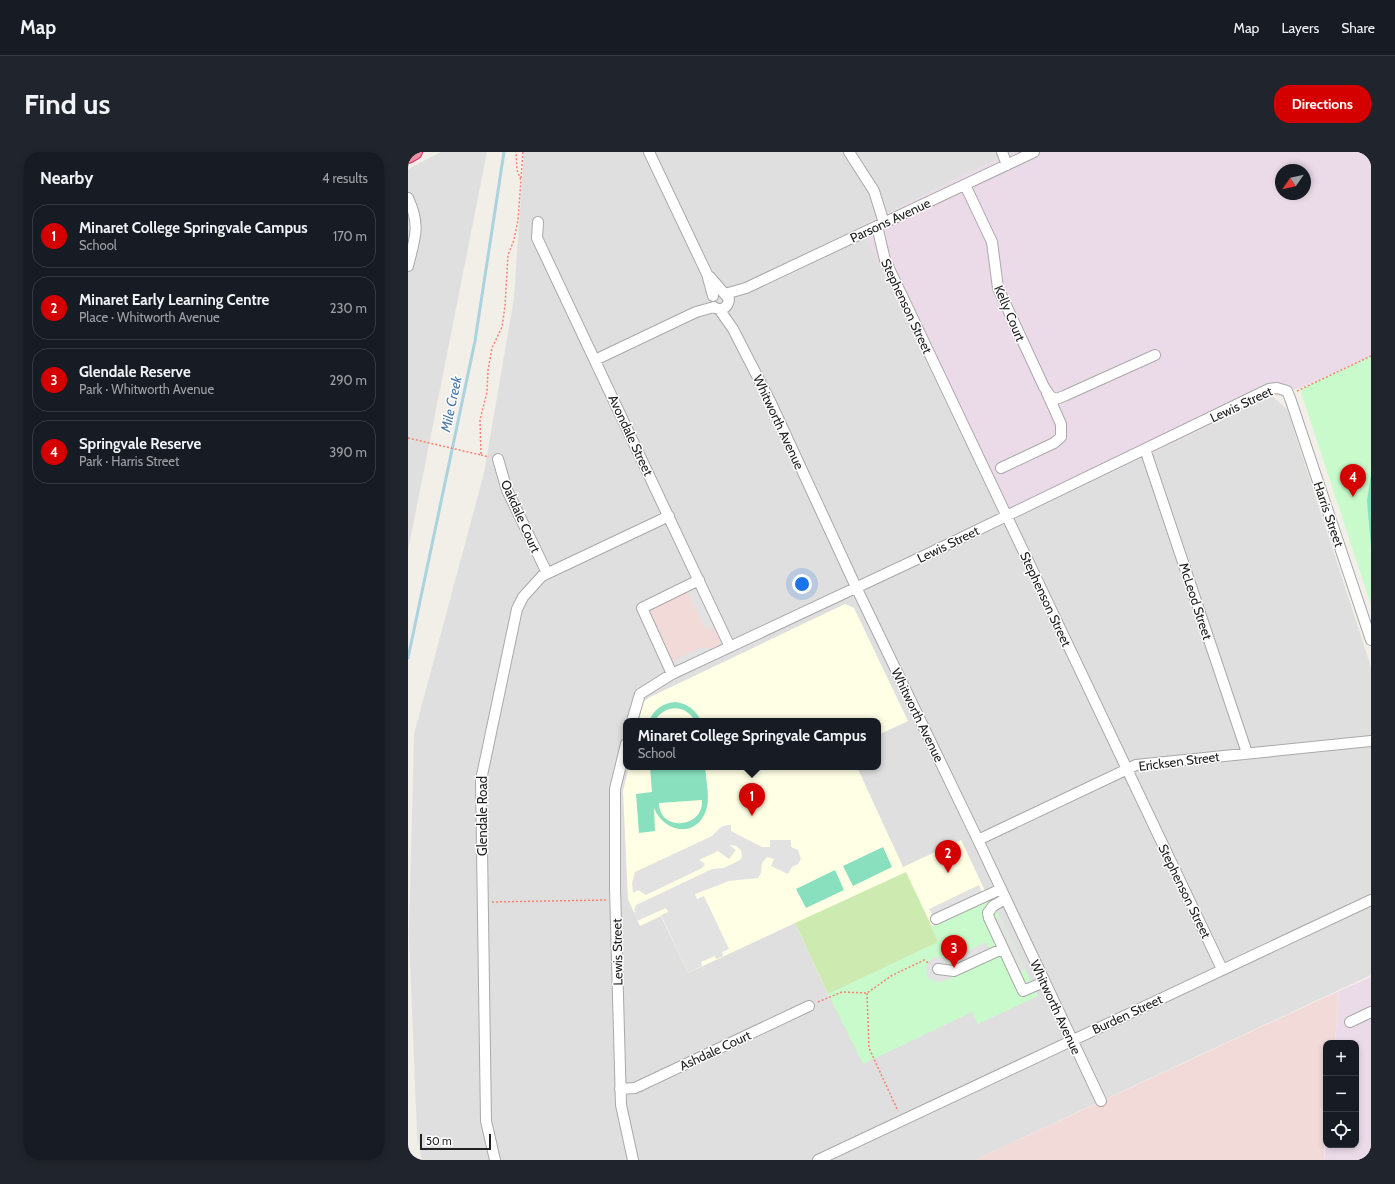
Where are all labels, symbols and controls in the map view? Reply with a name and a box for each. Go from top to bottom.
text: Map [20,16,56,39]
text: Map [1234,19,1259,37]
text: Layers [1281,19,1319,37]
text: Share [1341,19,1375,37]
button: Directions [1274,85,1371,123]
text: Find us [24,87,110,121]
north arrow [1275,164,1311,200]
text: Nearby [40,168,93,188]
text: 4 results [322,170,368,186]
street label: Parsons Avenue [847,194,933,246]
text: Minaret College Springvale Campus [79,219,308,237]
text: 1 [52,228,56,244]
text: 170 m [333,228,367,244]
text: School [79,237,117,253]
street label: Stephenson Street [878,256,936,356]
street label: Kelly Court [991,283,1029,344]
text: Minaret Early Learning Centre [79,291,269,309]
text: 2 [51,300,57,316]
text: 230 m [330,300,367,316]
text: Place · Whitworth Avenue [79,309,220,325]
text: Glendale Reserve [79,363,191,381]
text: 3 [50,372,58,388]
text: 290 m [329,372,367,388]
street label: Whitworth Avenue [750,372,808,472]
water label: Mile Creek [436,373,466,435]
text: Park · Whitworth Avenue [79,381,214,397]
street label: Lewis Street [1207,382,1275,425]
street label: Avondale Street [605,392,657,479]
text: Springvale Reserve [79,435,201,453]
text: 4 [50,444,58,460]
text: 390 m [329,444,367,460]
text: Park · Harris Street [79,453,179,469]
pin: 4 [1340,464,1366,497]
street label: Oakdale Court [498,477,544,555]
street label: Harris Street [1310,479,1348,549]
street label: Lewis Street [914,522,982,566]
street label: Stephenson Street [1017,549,1075,649]
street label: McLeod Street [1176,561,1216,642]
your location [792,574,812,594]
street label: Whitworth Avenue [888,665,948,765]
popup [623,718,881,770]
text: Minaret College Springvale Campus [638,727,866,745]
text: School [638,745,676,761]
street label: Ericksen Street [1138,748,1221,774]
street label: Glendale Road [474,776,490,856]
pin: 1 [739,783,765,816]
pin: 2 [935,840,961,873]
street label: Stephenson Street [1155,841,1215,941]
street label: Lewis Street [608,918,626,986]
pin: 3 [941,935,967,968]
street label: Whitworth Avenue [1027,957,1085,1057]
street label: Burden Street [1089,990,1165,1037]
street label: Ashdale Court [677,1026,754,1073]
map controls [1323,1040,1359,1148]
button: + [1323,1040,1359,1076]
button: − [1323,1076,1359,1112]
button: locate [1323,1112,1359,1148]
scale bar [420,1132,491,1151]
text: 50 m [426,1134,452,1148]

